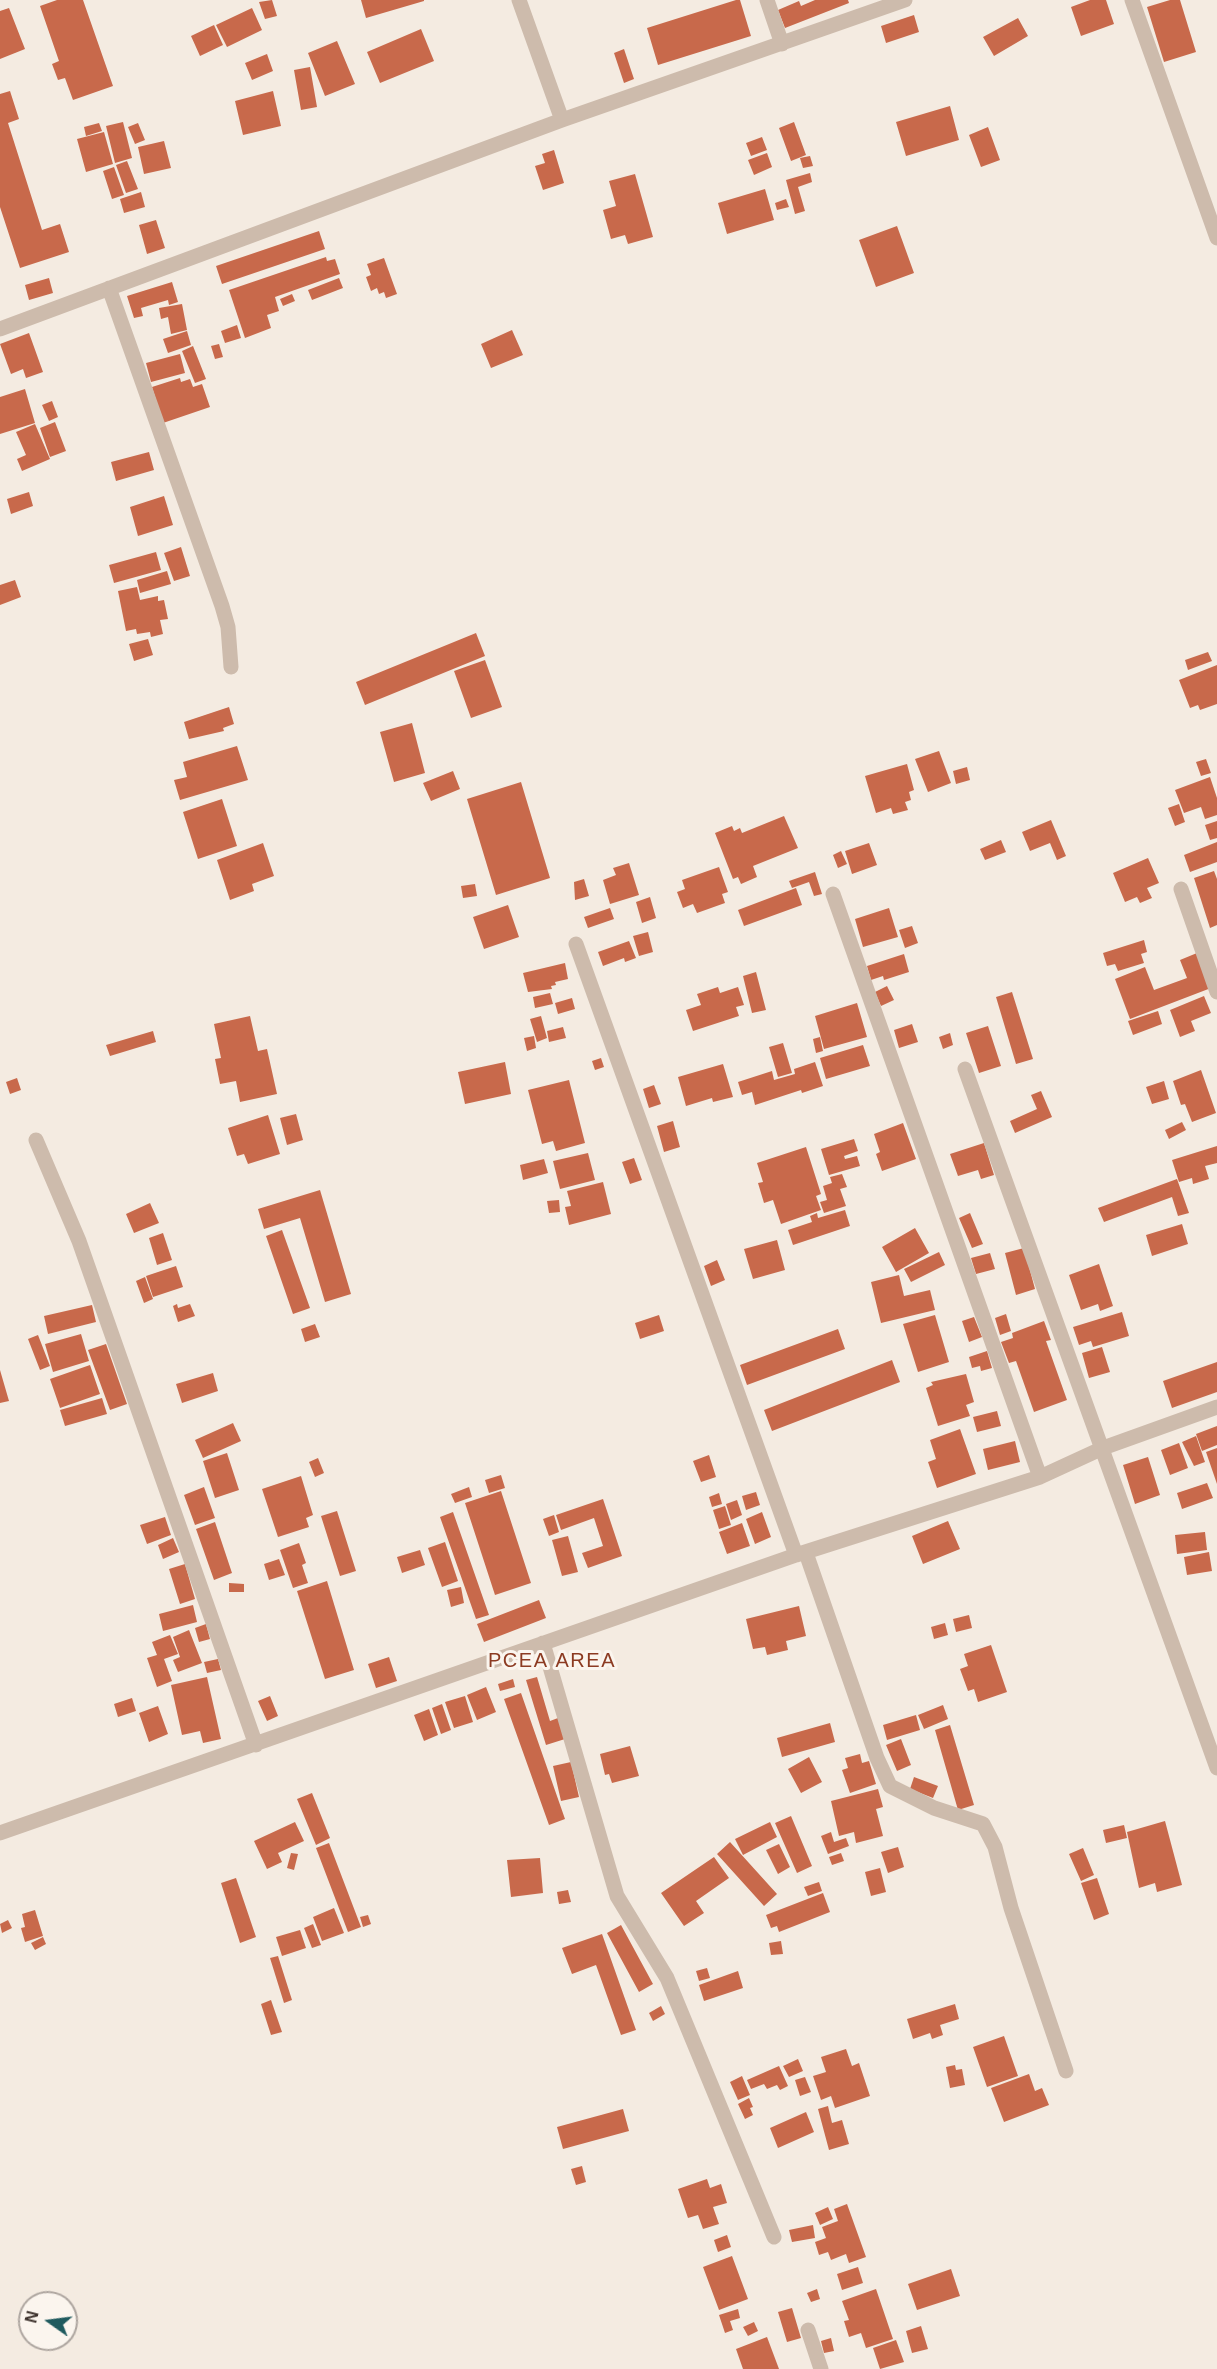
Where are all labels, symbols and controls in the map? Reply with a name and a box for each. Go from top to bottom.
district label: PCEA AREA [488,1649,616,1673]
north arrow [18,2291,78,2351]
text: N [22,2309,42,2325]

